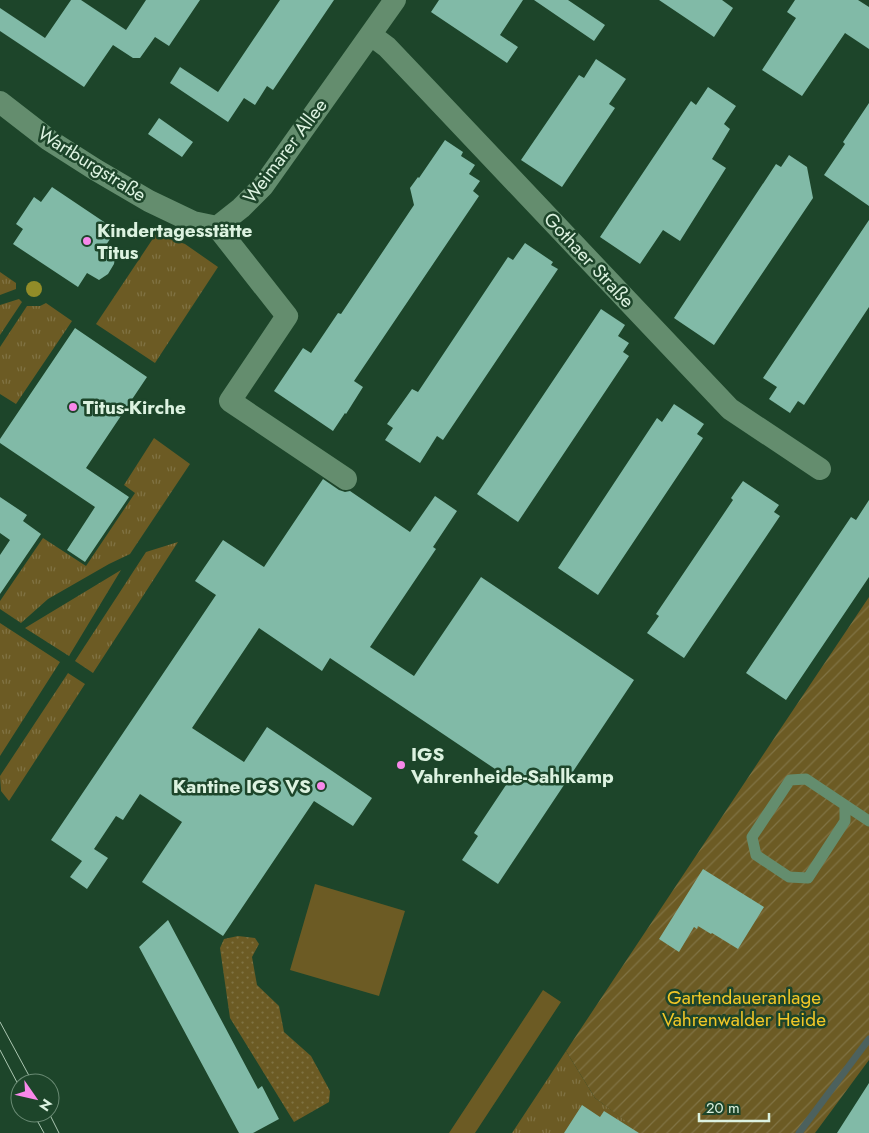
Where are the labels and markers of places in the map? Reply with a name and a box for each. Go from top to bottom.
place label: Kindertagesstätte Titus [97,217,252,266]
marker: Kindertagesstätte Titus [81,235,93,247]
place label: Titus-Kirche [83,394,186,421]
marker: Titus-Kirche [67,401,79,413]
place label: IGS Vahrenheide-Sahlkamp [410,741,614,790]
marker: IGS Vahrenheide-Sahlkamp [395,759,407,771]
place label: Kantine IGS VS [173,773,311,800]
marker: Kantine IGS VS [315,780,327,792]

